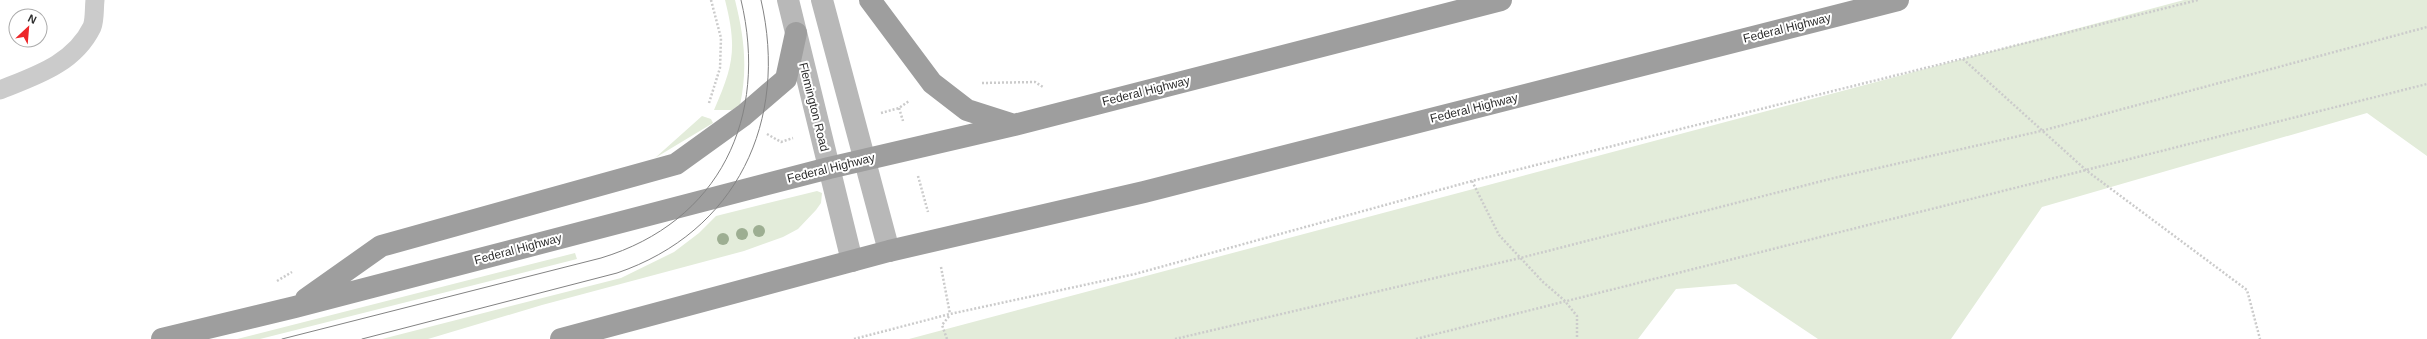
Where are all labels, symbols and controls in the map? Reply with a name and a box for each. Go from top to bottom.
north arrow [8,8,48,48]
street label: Federal Highway [1742,10,1832,46]
text: N [26,12,39,26]
street label: Flemington Road [796,61,832,153]
street label: Federal Highway [1101,73,1191,109]
street label: Federal Highway [1429,90,1519,126]
street label: Federal Highway [786,150,876,186]
street label: Federal Highway [473,231,563,267]

